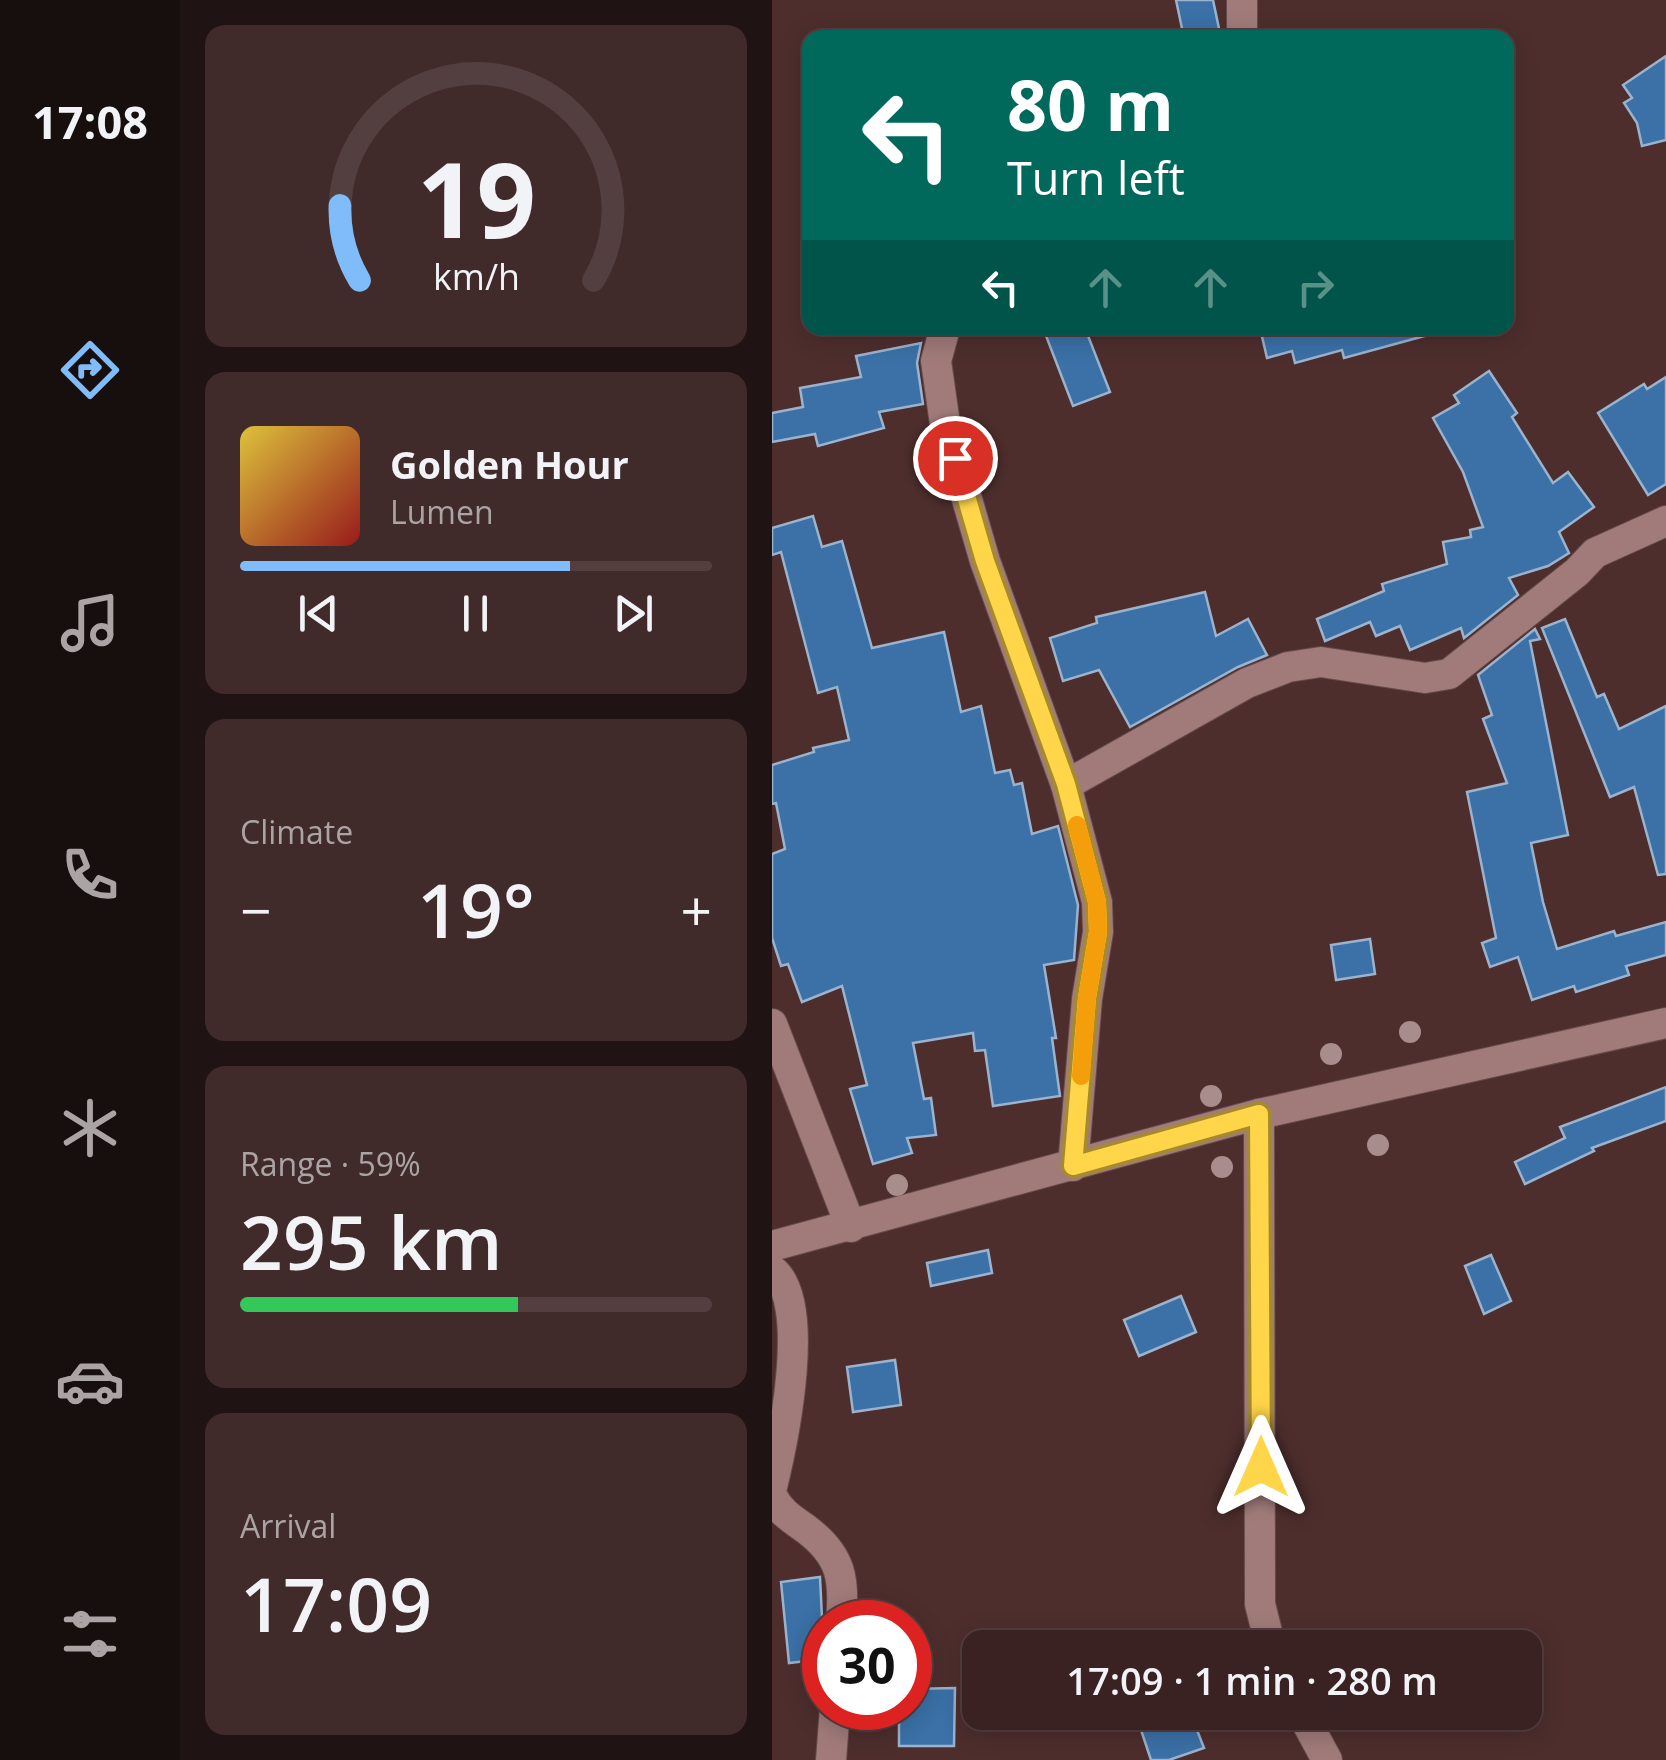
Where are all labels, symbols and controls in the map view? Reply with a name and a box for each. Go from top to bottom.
text: 80 m [1007,56,1174,152]
icon: left [842,70,972,200]
text: 17:08 [32,91,148,152]
text: 19 [417,127,535,268]
text: Turn left [1007,147,1185,208]
text: km/h [433,252,519,300]
icon: left [973,260,1028,315]
icon: ahead [1078,260,1133,315]
icon: ahead [1183,260,1238,315]
icon: right [1288,260,1343,315]
icon: directions [55,335,125,405]
pin [913,416,998,501]
icon: arrive [928,431,983,486]
text: Golden Hour [390,438,629,490]
text: Lumen [390,490,494,533]
icon: previous [291,586,346,641]
icon: pause [448,586,503,641]
icon: next [606,586,661,641]
icon: music [55,588,125,658]
text: Climate [240,810,353,853]
icon: phone [55,840,125,910]
text: 19° [417,858,535,960]
text: − [240,872,271,947]
text: + [681,872,712,947]
icon: climate [55,1093,125,1163]
text: Range · 59% [240,1142,421,1185]
text: 295 km [240,1190,503,1292]
icon: car [55,1346,125,1416]
position arrow [1209,1415,1313,1519]
text: Arrival [240,1504,336,1547]
text: 17:09 [240,1552,432,1654]
icon: filters [55,1599,125,1669]
speed limit sign: 30 [802,1600,932,1730]
text: 17:09 · 1 min · 280 m [1066,1654,1438,1706]

